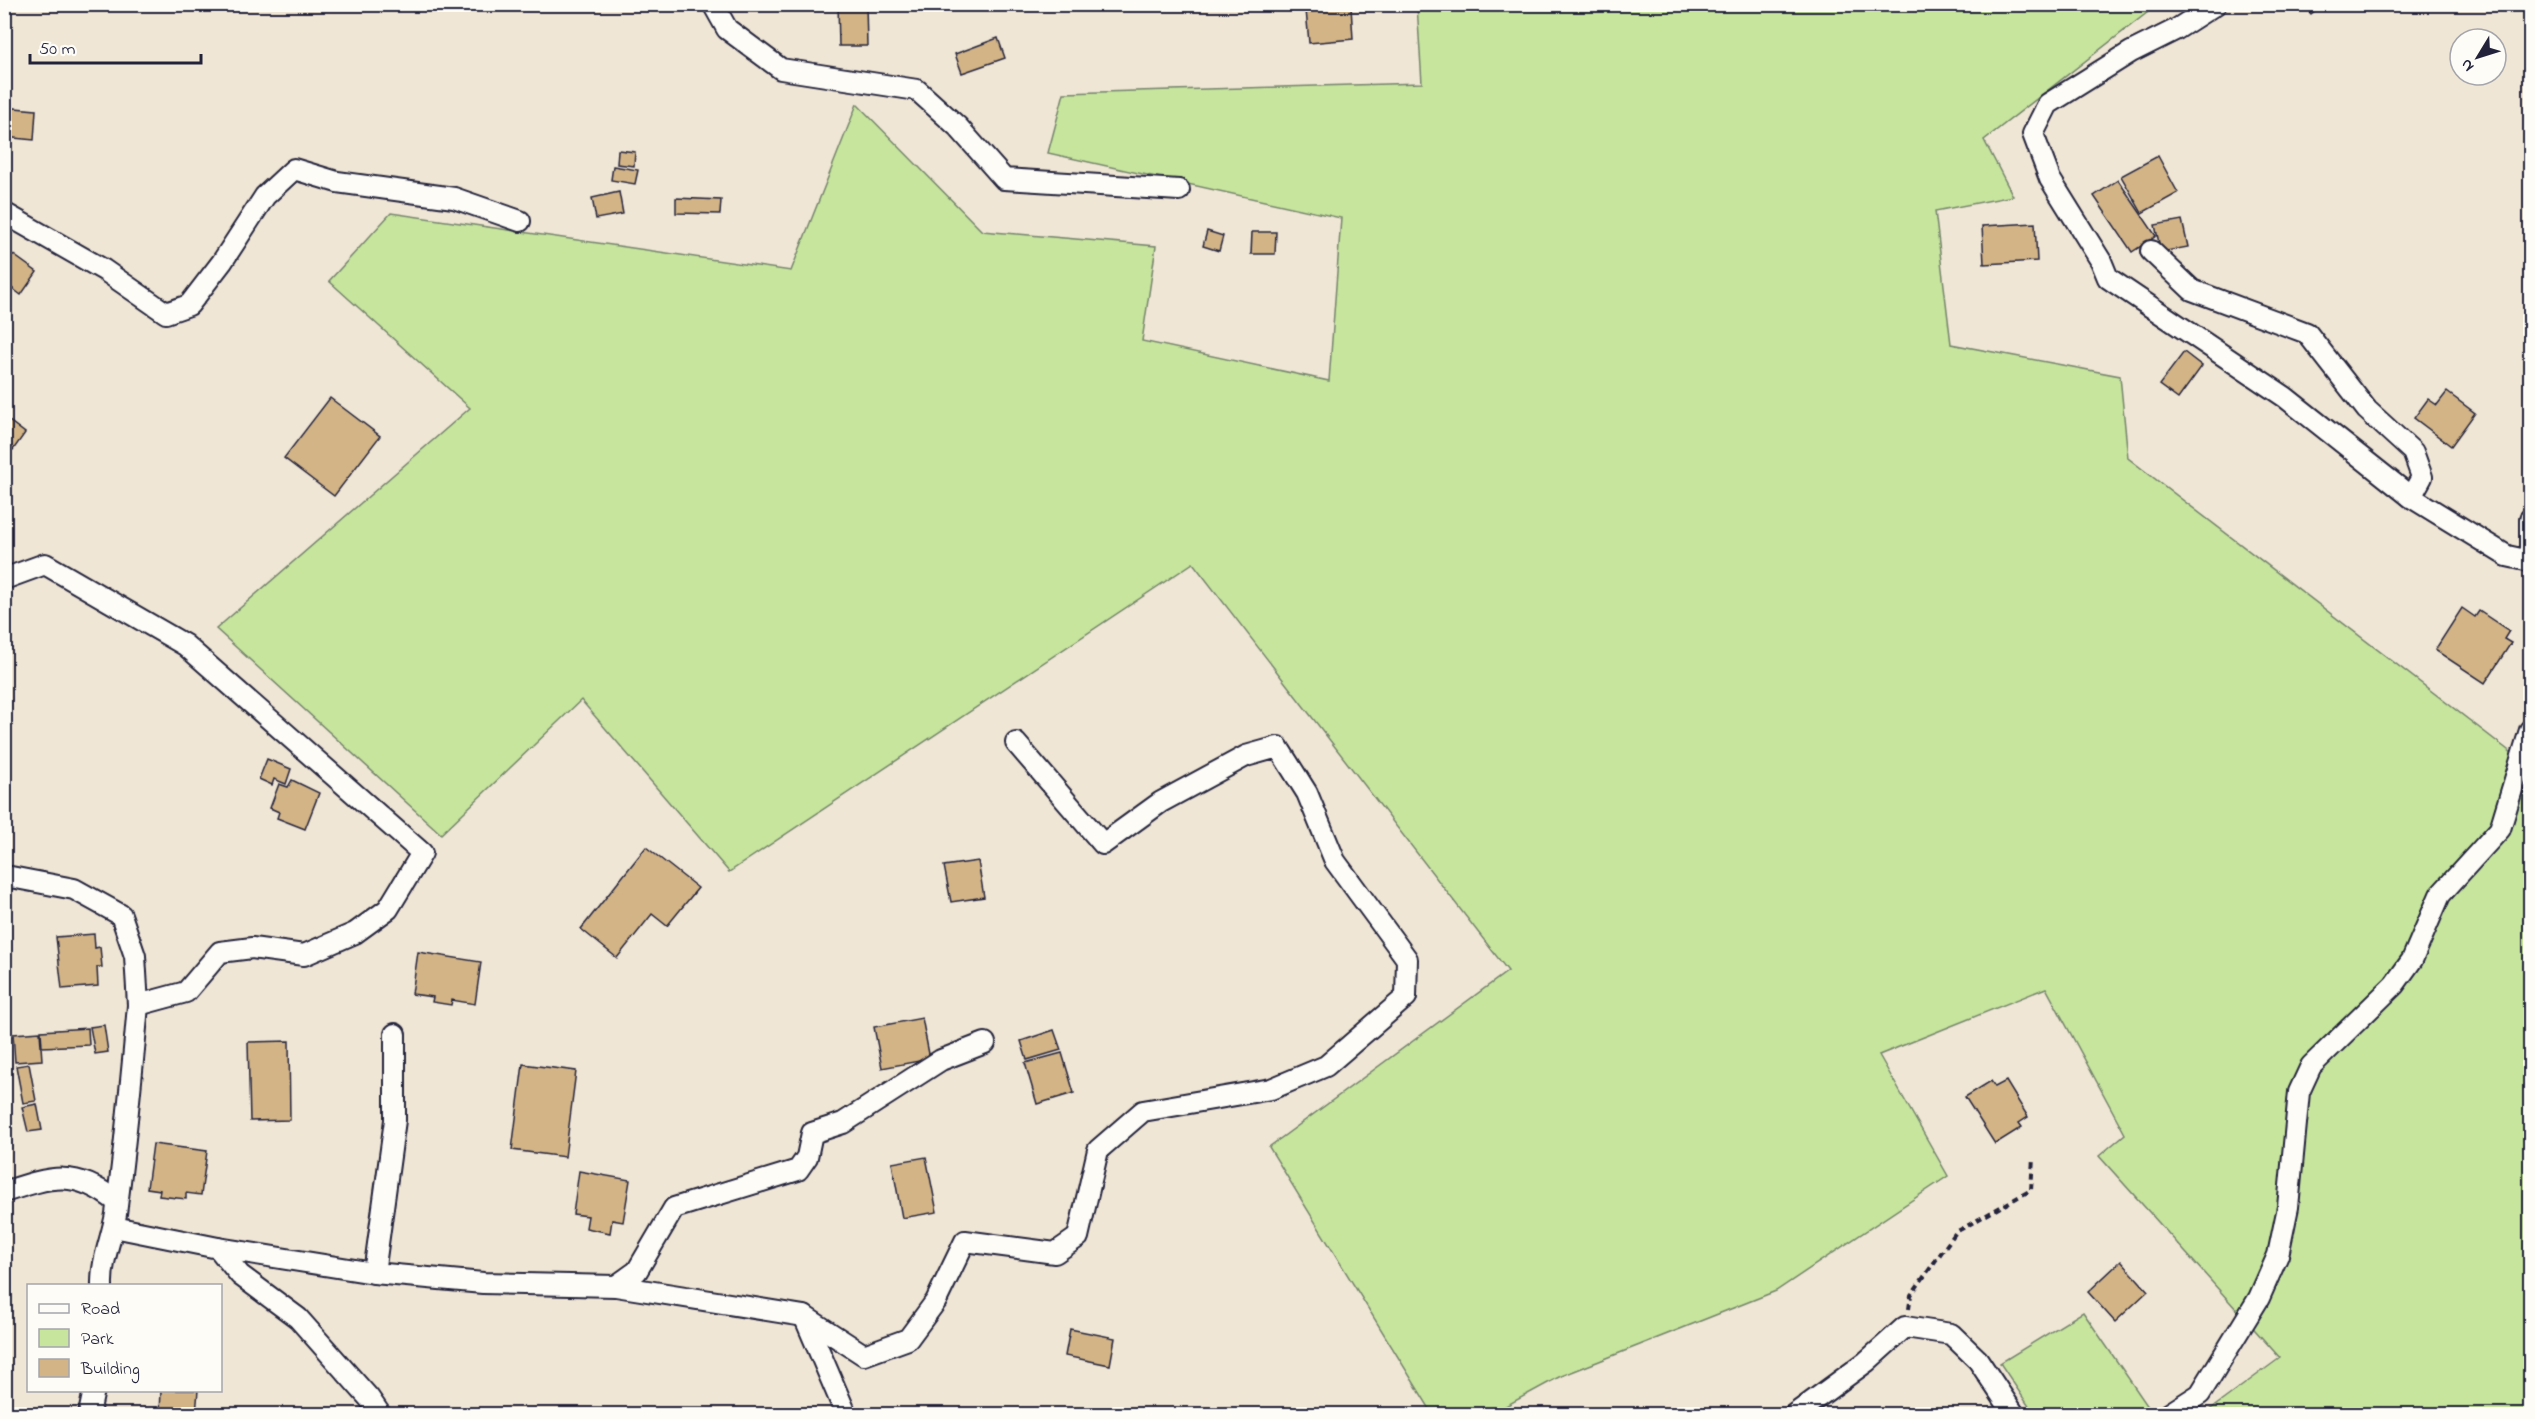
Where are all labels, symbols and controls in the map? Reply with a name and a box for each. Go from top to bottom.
scale bar [30,27,201,65]
north arrow [2448,27,2508,87]
text: 50 m [39,37,76,63]
text: N [2455,53,2481,77]
legend [27,1284,222,1392]
text: Road [81,1297,120,1323]
text: Park [81,1327,114,1353]
text: Building [80,1357,140,1384]

